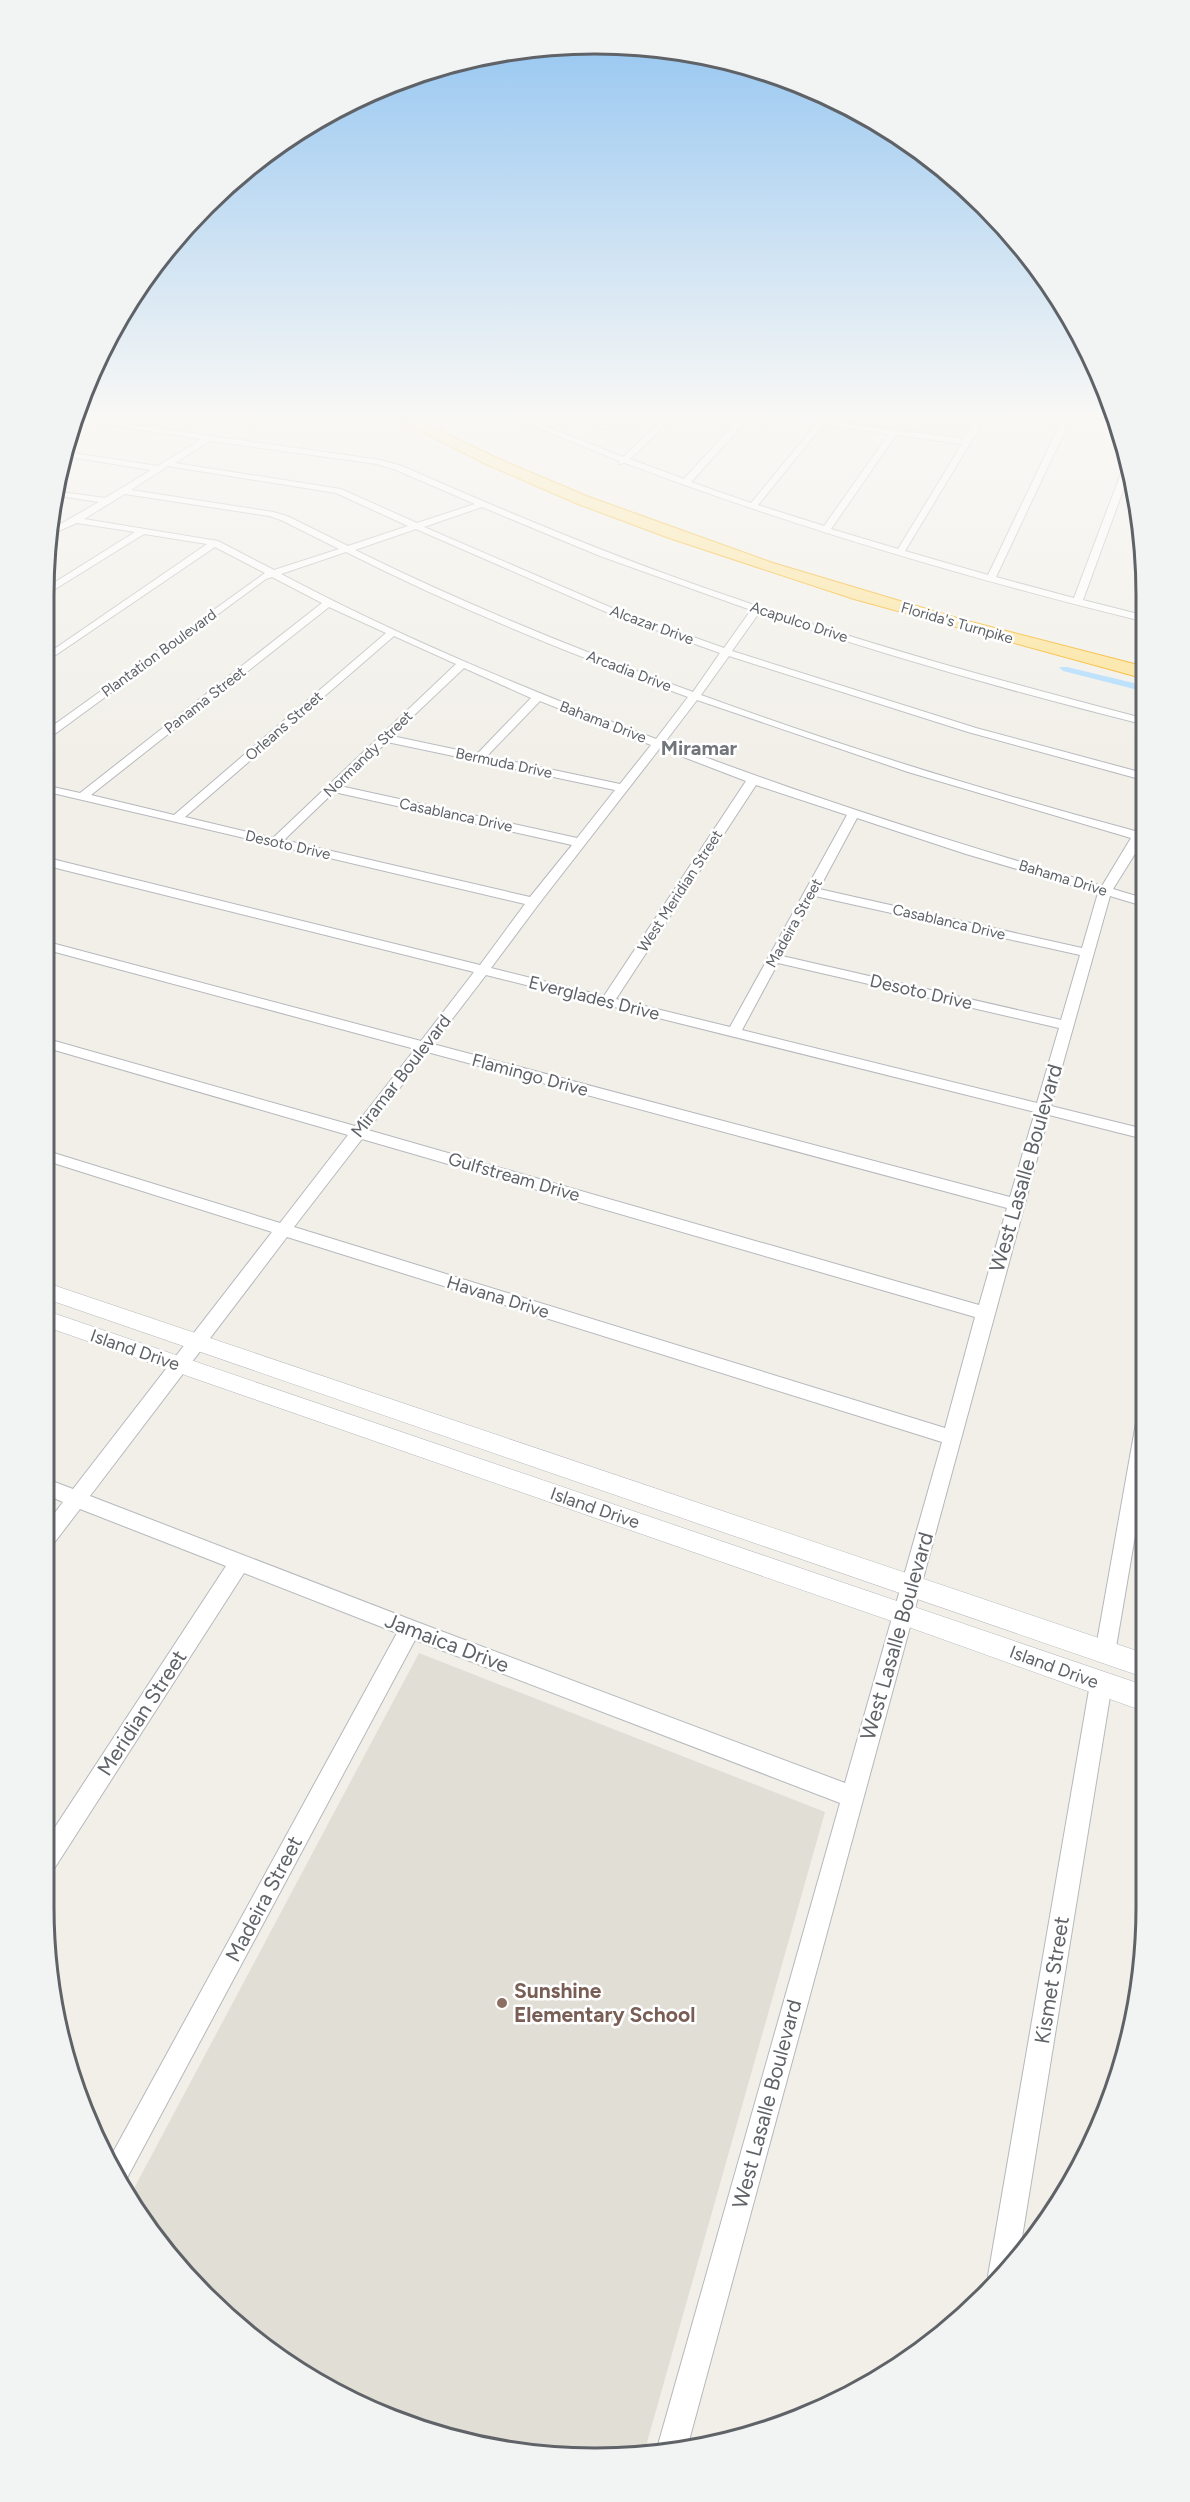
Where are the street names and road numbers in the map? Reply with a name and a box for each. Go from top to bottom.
street label: Acapulco Drive [748,598,850,646]
street label: Florida's Turnpike [899,598,1015,648]
street label: Alcazar Drive [608,602,696,648]
street label: Plantation Boulevard [98,605,220,701]
street label: Arcadia Drive [584,647,674,695]
street label: Panama Street [161,662,250,737]
street label: Orleans Street [242,687,327,765]
street label: Bahama Drive [557,697,649,747]
street label: Normandy Street [320,707,416,801]
street label: Bermuda Drive [454,744,554,782]
street label: Casablanca Drive [398,794,514,836]
street label: Desoto Drive [244,826,332,864]
street label: West Meridian Street [634,826,726,955]
street label: Bahama Drive [1017,856,1109,900]
street label: Madeira Street [762,875,826,971]
street label: Casablanca Drive [891,900,1007,944]
street label: Desoto Drive [868,970,974,1014]
street label: Everglades Drive [526,971,662,1025]
street label: Miramar Boulevard [346,1010,456,1142]
street label: Flamingo Drive [469,1049,591,1101]
street label: West Lasalle Boulevard [984,1061,1067,1275]
street label: Gulfstream Drive [446,1148,583,1206]
street label: Havana Drive [444,1271,552,1323]
street label: Island Drive [87,1324,183,1376]
street label: Island Drive [547,1482,643,1534]
street label: West Lasalle Boulevard [855,1529,938,1743]
street label: Jamaica Drive [382,1607,513,1678]
street label: Island Drive [1007,1641,1102,1693]
street label: Meridian Street [92,1645,192,1780]
street label: Madeira Street [220,1832,307,1966]
street label: Kismet Street [1029,1914,1074,2045]
street label: West Lasalle Boulevard [727,1997,806,2211]

